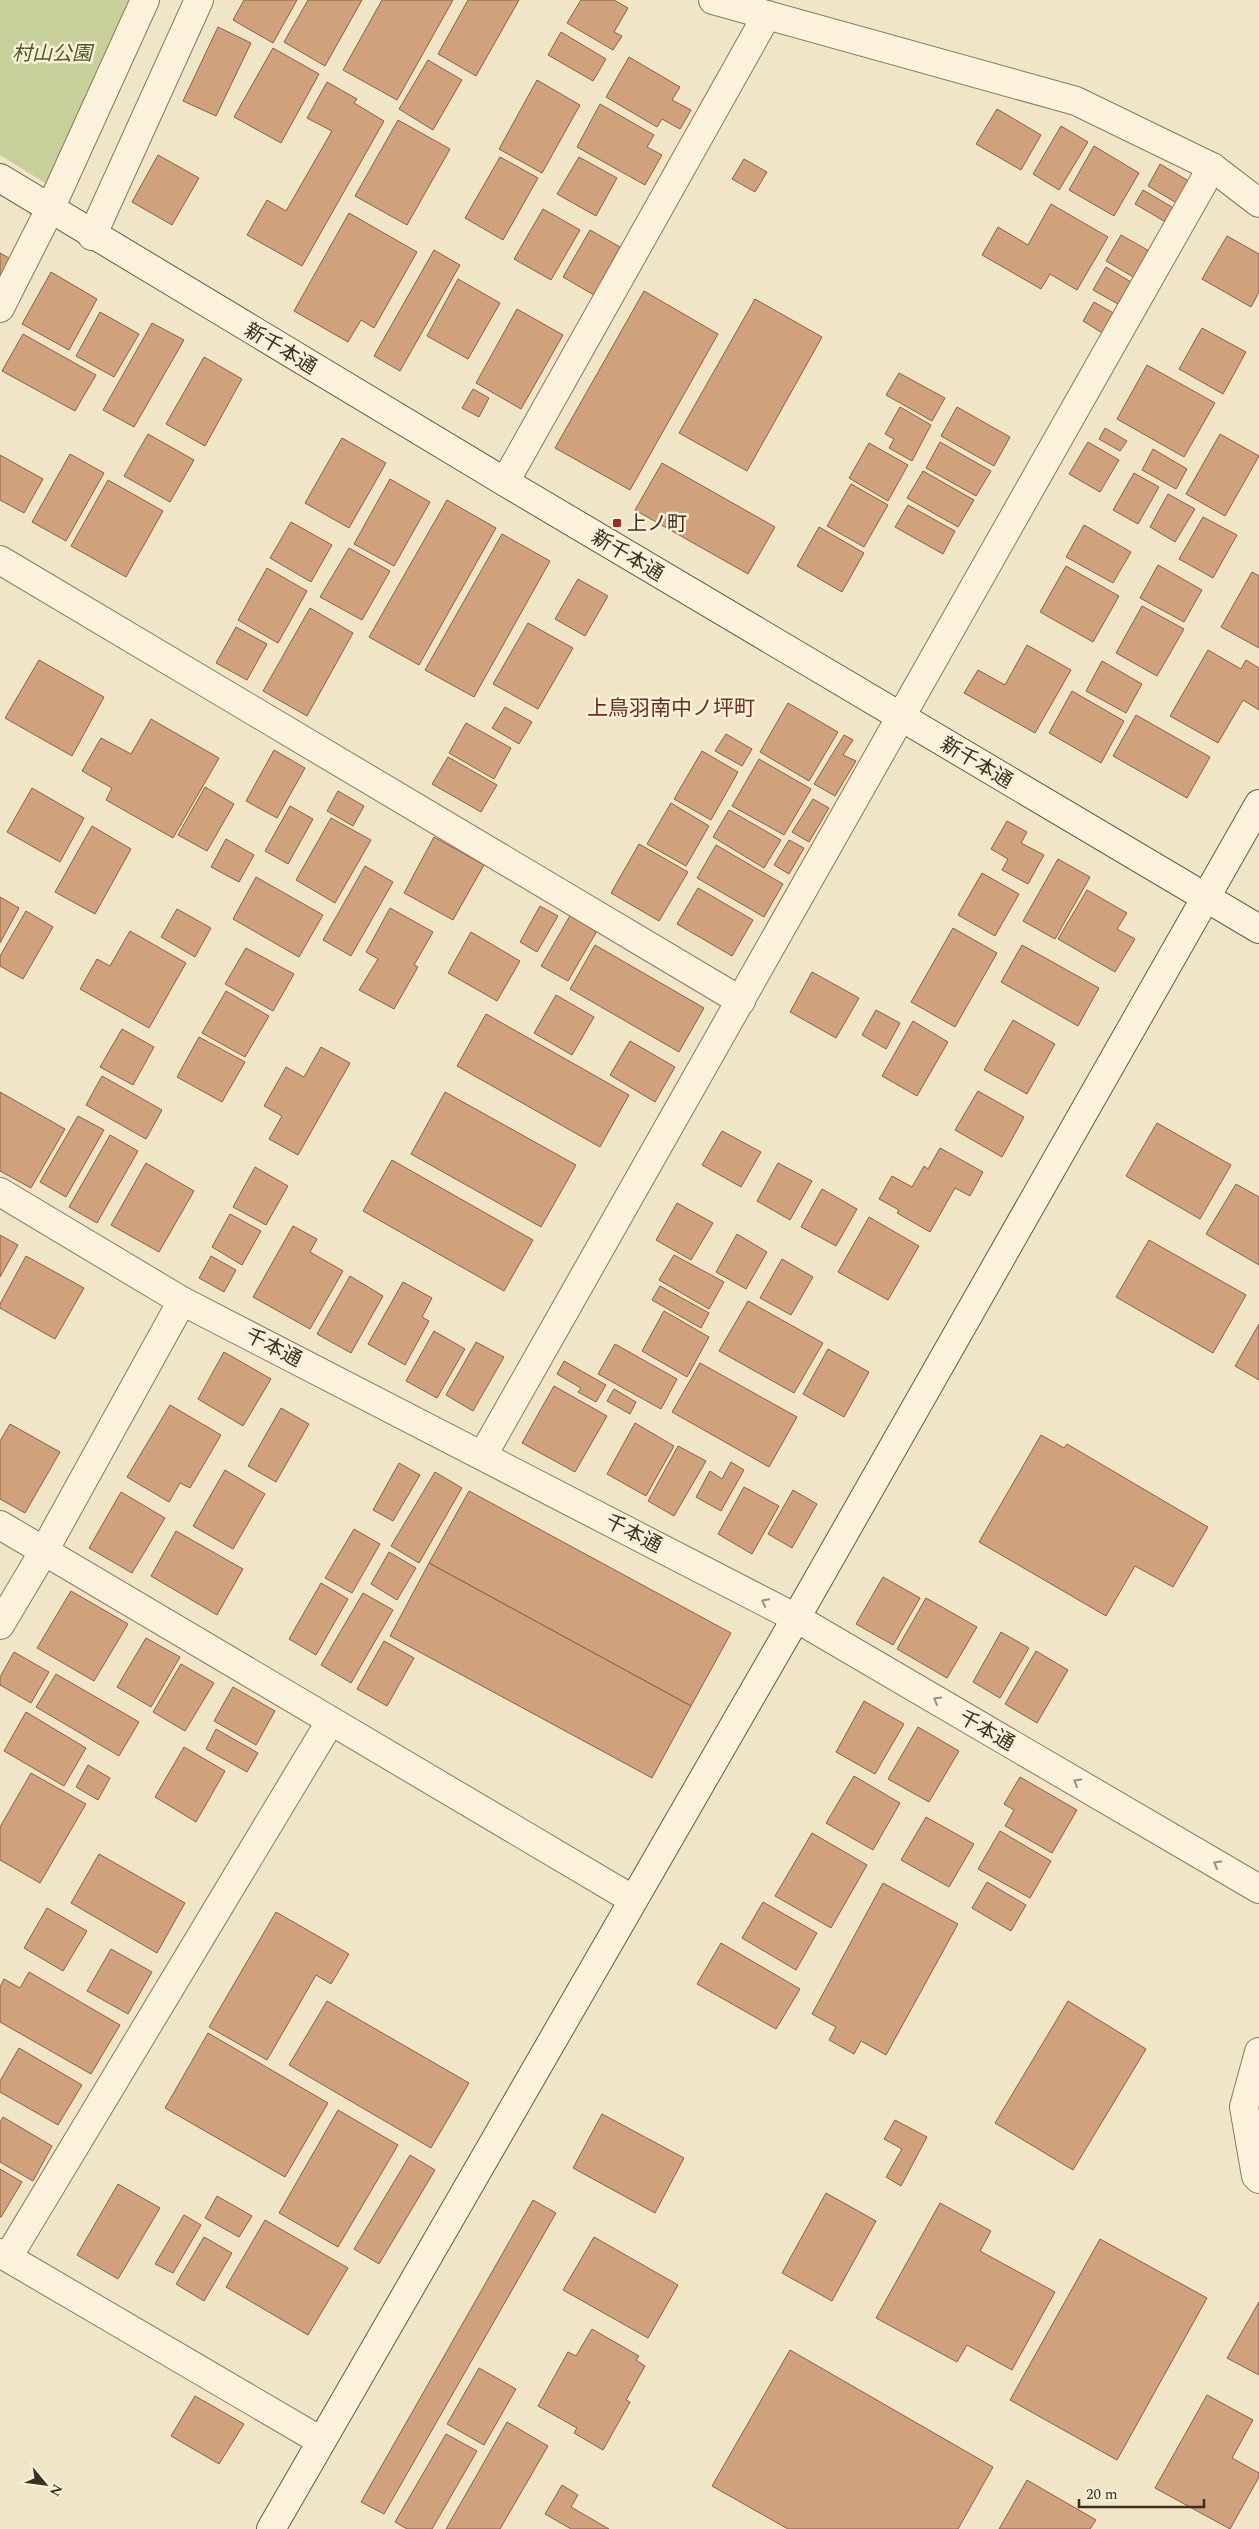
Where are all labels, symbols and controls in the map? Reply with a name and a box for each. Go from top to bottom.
park label: 村山公園 [12,39,95,69]
street label: 新千本通 [238,315,322,382]
place label: 上ノ町 [627,509,687,539]
marker: 上ノ町 [611,517,623,529]
street label: 新千本通 [585,522,669,589]
district label: 上鳥羽南中ノ坪町 [587,693,755,725]
street label: 新千本通 [934,729,1018,796]
street label: 千本通 [240,1321,307,1375]
street label: 千本通 [600,1507,667,1561]
one-way arrow [762,1598,771,1608]
one-way arrow [933,1696,942,1706]
street label: 千本通 [953,1703,1020,1759]
one-way arrow [1073,1779,1082,1789]
one-way arrow [1213,1861,1222,1871]
north arrow [20,2459,70,2509]
scale bar [1079,2476,1204,2508]
text: N [44,2480,68,2500]
text: 20 m [1086,2483,1118,2506]

